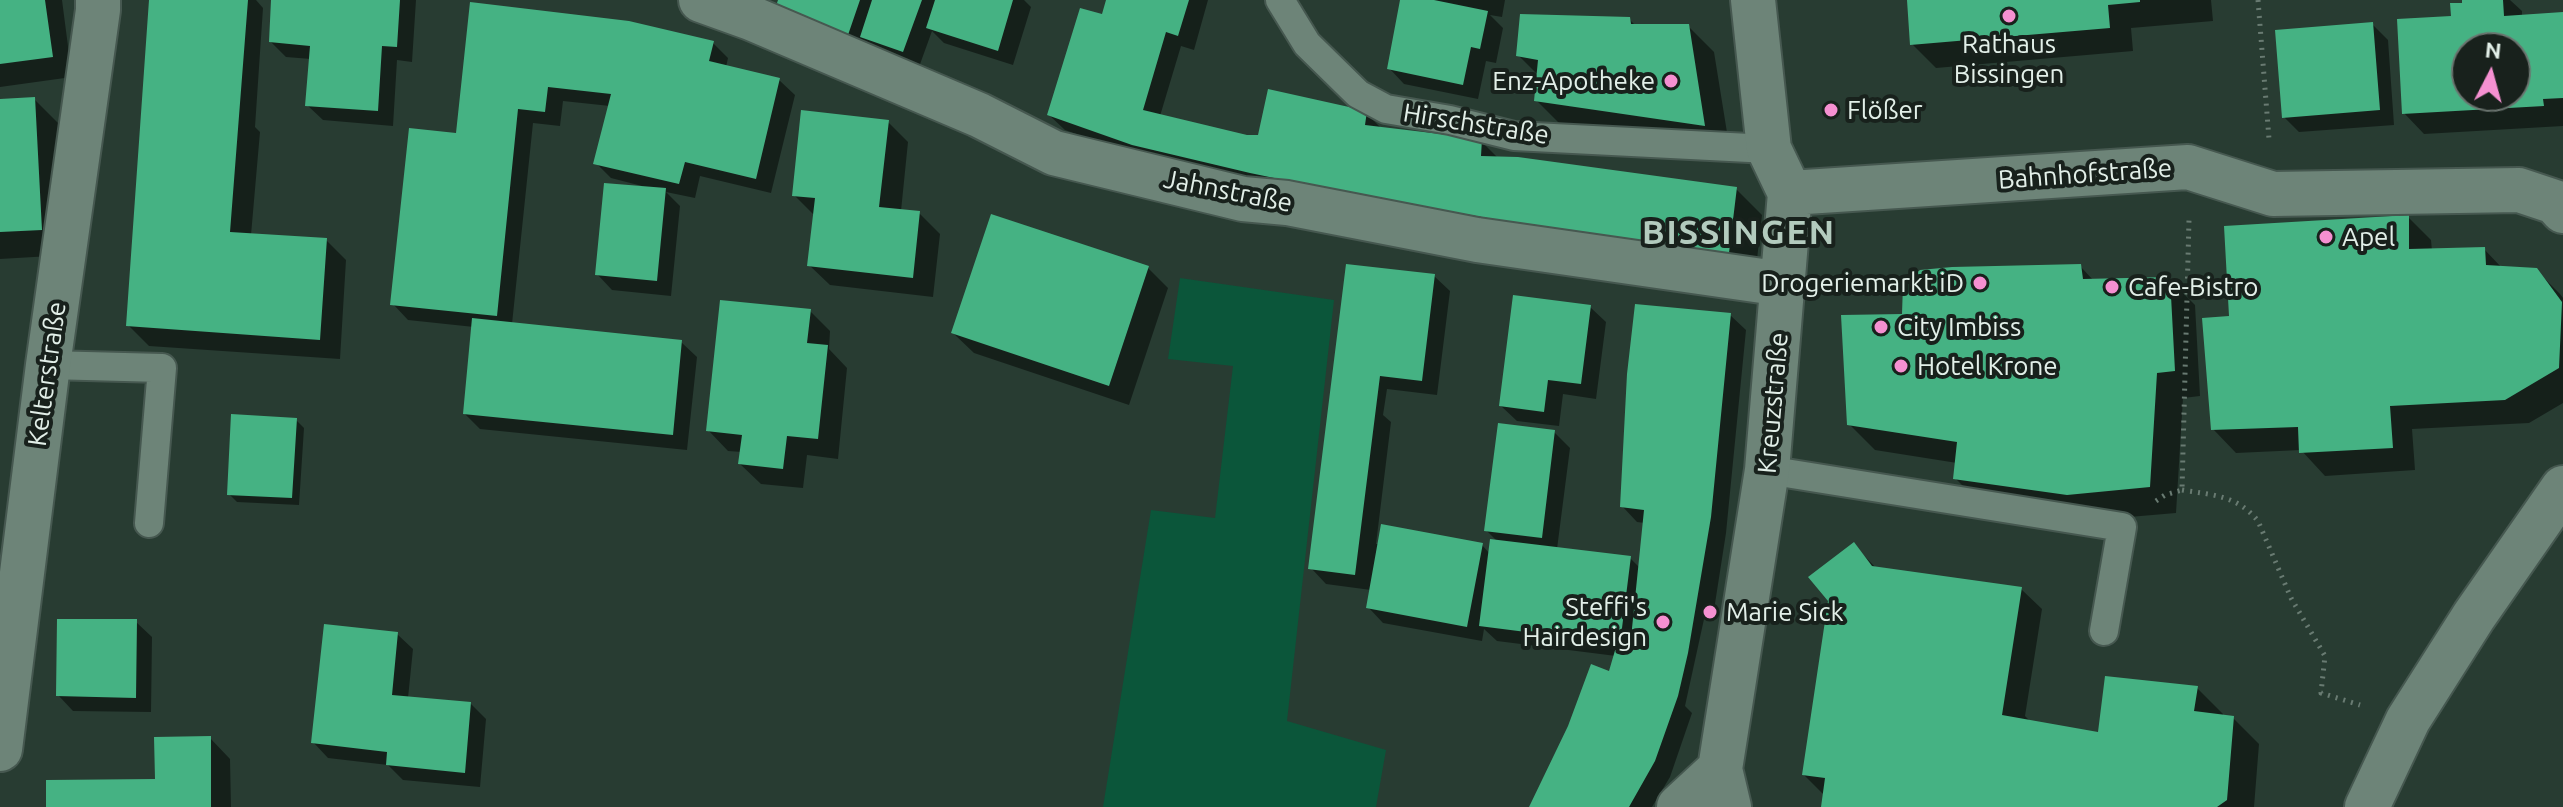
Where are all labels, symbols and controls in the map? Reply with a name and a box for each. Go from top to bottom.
marker: Rathaus Bissingen [2000,7,2018,25]
place label: Rathaus Bissingen [1954,28,2064,90]
north arrow [2451,32,2531,112]
text: N [2484,36,2503,63]
place label: Enz-Apotheke [1492,65,1655,97]
marker: Enz-Apotheke [1662,72,1680,90]
place label: Flößer [1847,94,1923,126]
street label: Hirschstraße [1401,97,1551,151]
marker: Flößer [1822,101,1840,119]
street label: Bahnhofstraße [1997,152,2173,196]
street label: Jahnstraße [1161,163,1295,219]
district label: BISSINGEN [1642,213,1836,253]
place label: Apel [2342,221,2395,253]
marker: Apel [2317,228,2335,246]
place label: Drogeriemarkt iD [1761,267,1964,299]
place label: Cafe-Bistro [2128,271,2258,303]
marker: Drogeriemarkt iD [1971,274,1989,292]
marker: Cafe-Bistro [2103,278,2121,296]
street label: Kelterstraße [21,300,73,448]
place label: City Imbiss [1897,311,2021,343]
marker: City Imbiss [1872,318,1890,336]
street label: Kreuzstraße [1751,331,1795,475]
place label: Hotel Krone [1917,350,2058,382]
marker: Hotel Krone [1892,357,1910,375]
place label: Steffi's Hairdesign [1522,591,1647,652]
place label: Marie Sick [1726,596,1844,628]
marker: Marie Sick [1701,603,1719,621]
marker: Steffi's Hairdesign [1654,613,1672,631]

